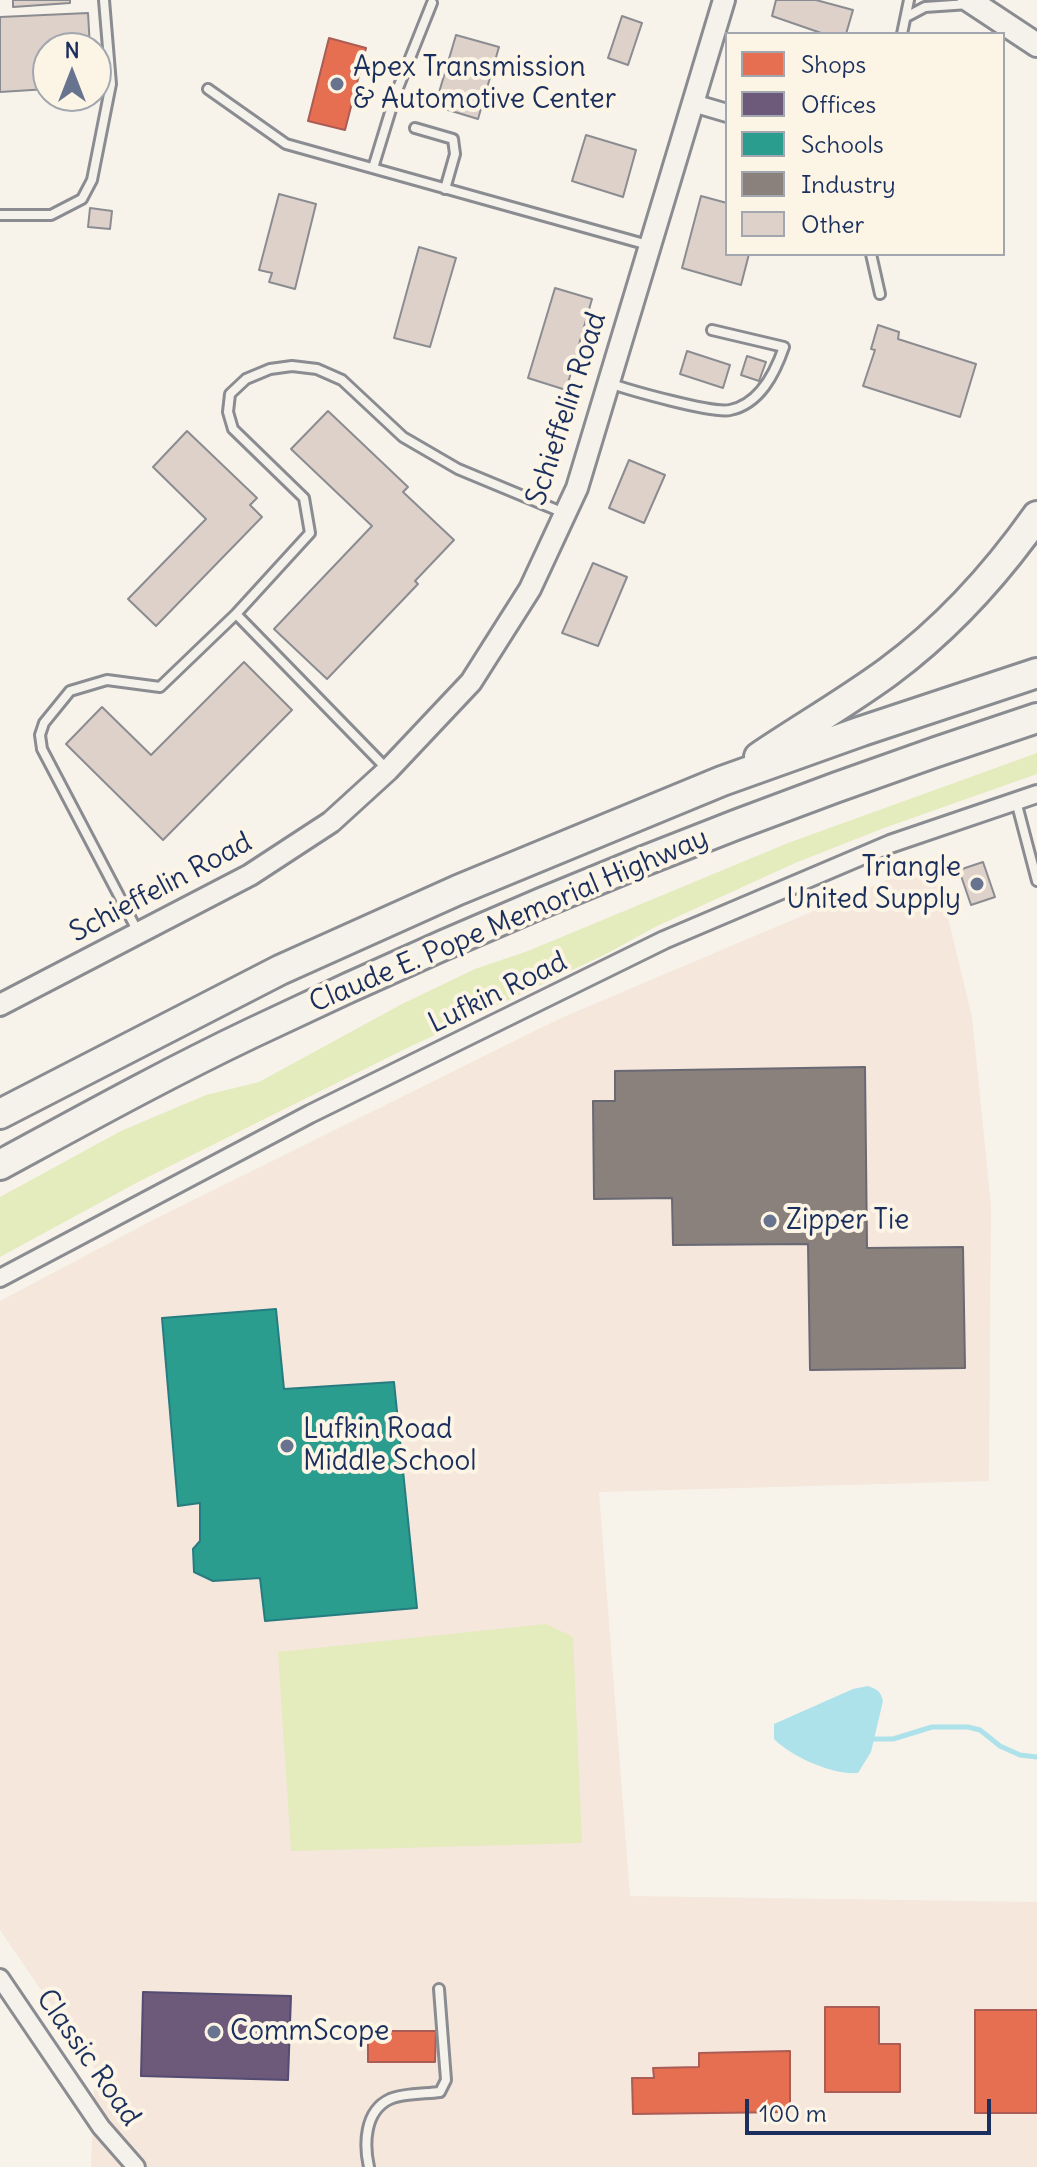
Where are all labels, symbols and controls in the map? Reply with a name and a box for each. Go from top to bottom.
north arrow [32,32,112,112]
legend [725,32,1005,256]
text: N [64,36,80,64]
text: Shops [801,49,866,79]
place label: Apex Transmission & Automotive Center [353,51,616,117]
marker: Apex Transmission & Automotive Center [328,75,346,93]
text: Offices [801,89,876,119]
text: Schools [801,129,884,159]
text: Industry [801,169,896,199]
text: Other [801,209,864,239]
street label: Schieffelin Road [520,308,614,510]
street label: Claude E. Pope Memorial Highway [305,822,713,1020]
street label: Schieffelin Road [64,826,258,950]
place label: Triangle United Supply [786,851,961,917]
marker: Triangle United Supply [968,875,986,893]
street label: Lufkin Road [423,945,573,1041]
place label: Zipper Tie [786,1204,909,1238]
marker: Zipper Tie [761,1212,779,1230]
place label: Lufkin Road Middle School [303,1413,477,1479]
marker: Lufkin Road Middle School [278,1437,296,1455]
street label: Classic Road [29,1983,147,2133]
place label: CommScope [230,2015,389,2049]
marker: CommScope [205,2023,223,2041]
scale bar [749,2083,995,2133]
text: 100 m [759,2098,827,2128]

